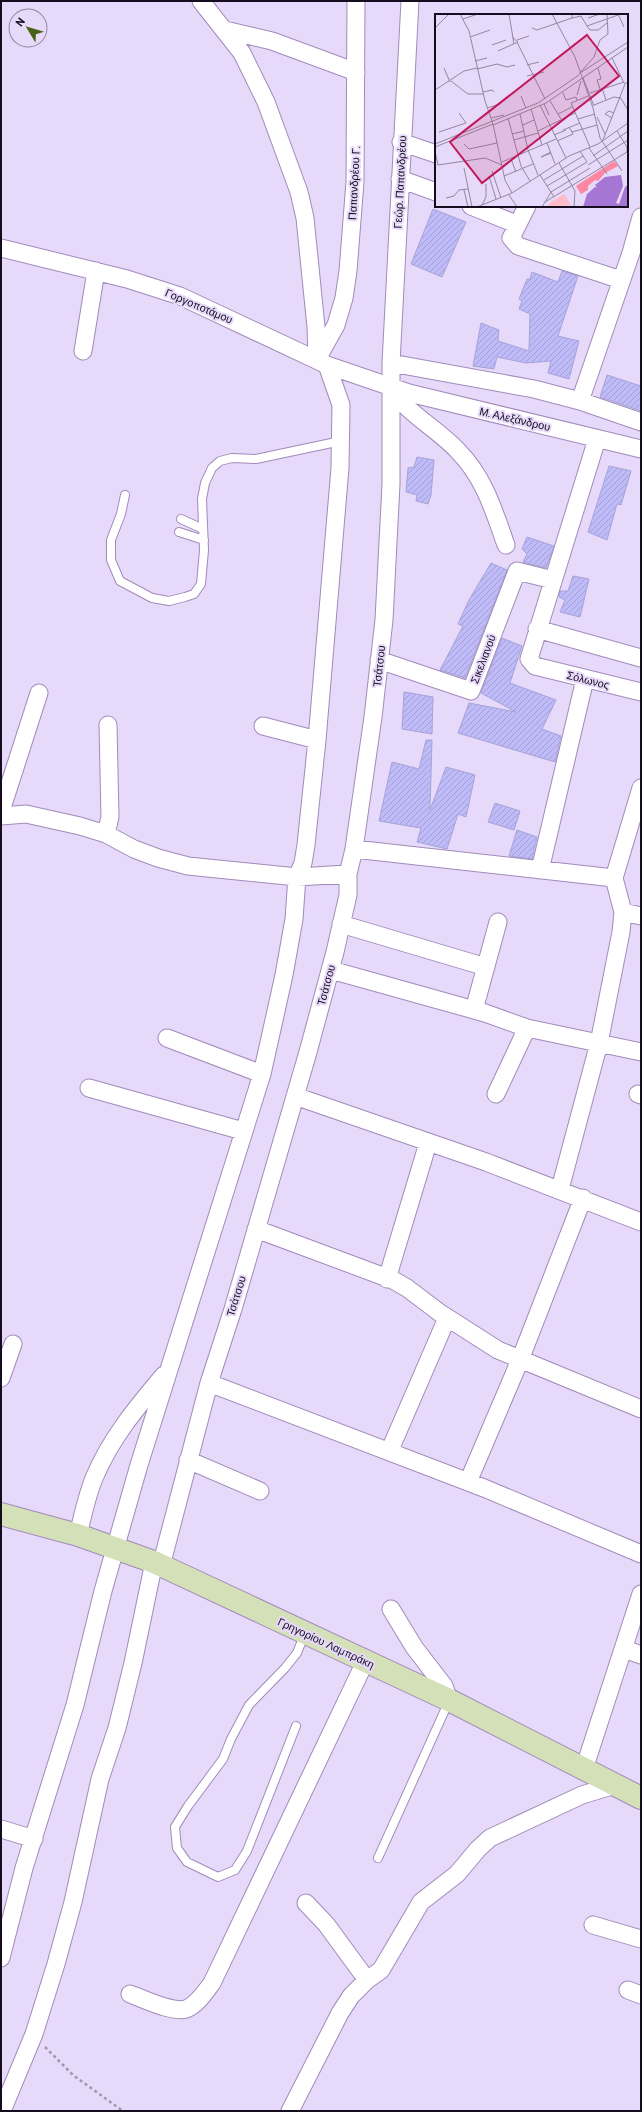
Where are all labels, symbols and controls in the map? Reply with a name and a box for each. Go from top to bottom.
north arrow [8,8,48,48]
inset map [435,14,628,207]
text: N [12,15,28,29]
street label: Γεώρ. Παπανδρέου [391,135,409,229]
street label: Παπανδρέου Γ. [345,146,363,220]
street label: Γοργοποτάμου [163,285,235,327]
street label: Μ. Αλεξάνδρου [478,404,552,434]
street label: Σικελιανού [467,632,499,686]
street label: Τσάτσου [370,644,388,688]
street label: Σόλωνος [565,668,611,692]
street label: Τσάτσου [314,963,338,1007]
street label: Τσάτσου [223,1274,249,1318]
street label: Γρηγορίου Λαμπράκη [275,1614,377,1672]

